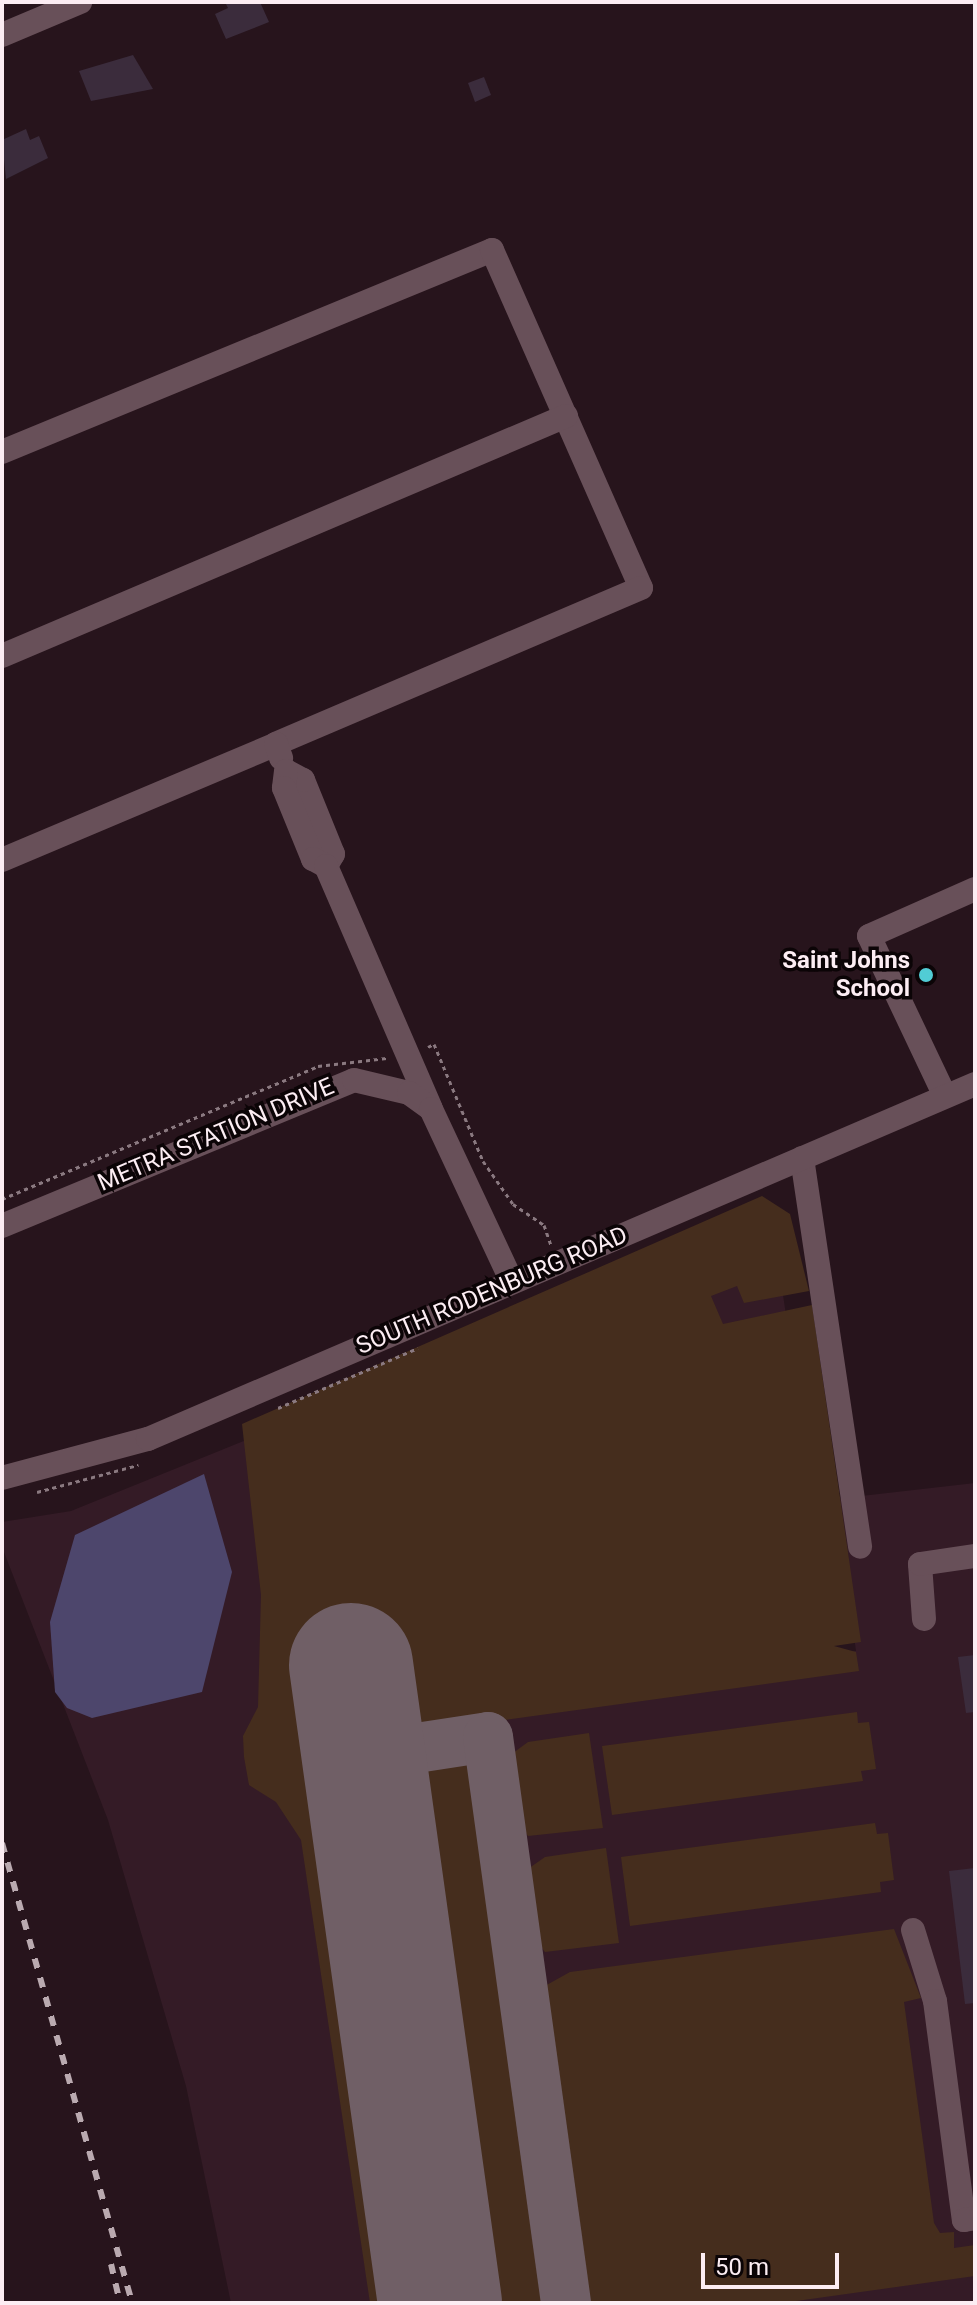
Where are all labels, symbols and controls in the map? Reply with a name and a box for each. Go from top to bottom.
place label: Saint Johns School [782,947,910,1003]
marker: Saint Johns School [917,966,935,984]
street label: METRA STATION DRIVE [94,1072,338,1198]
street label: SOUTH RODENBURG ROAD [352,1221,632,1361]
scale bar [705,2237,843,2287]
text: 50 m [715,2253,769,2281]

